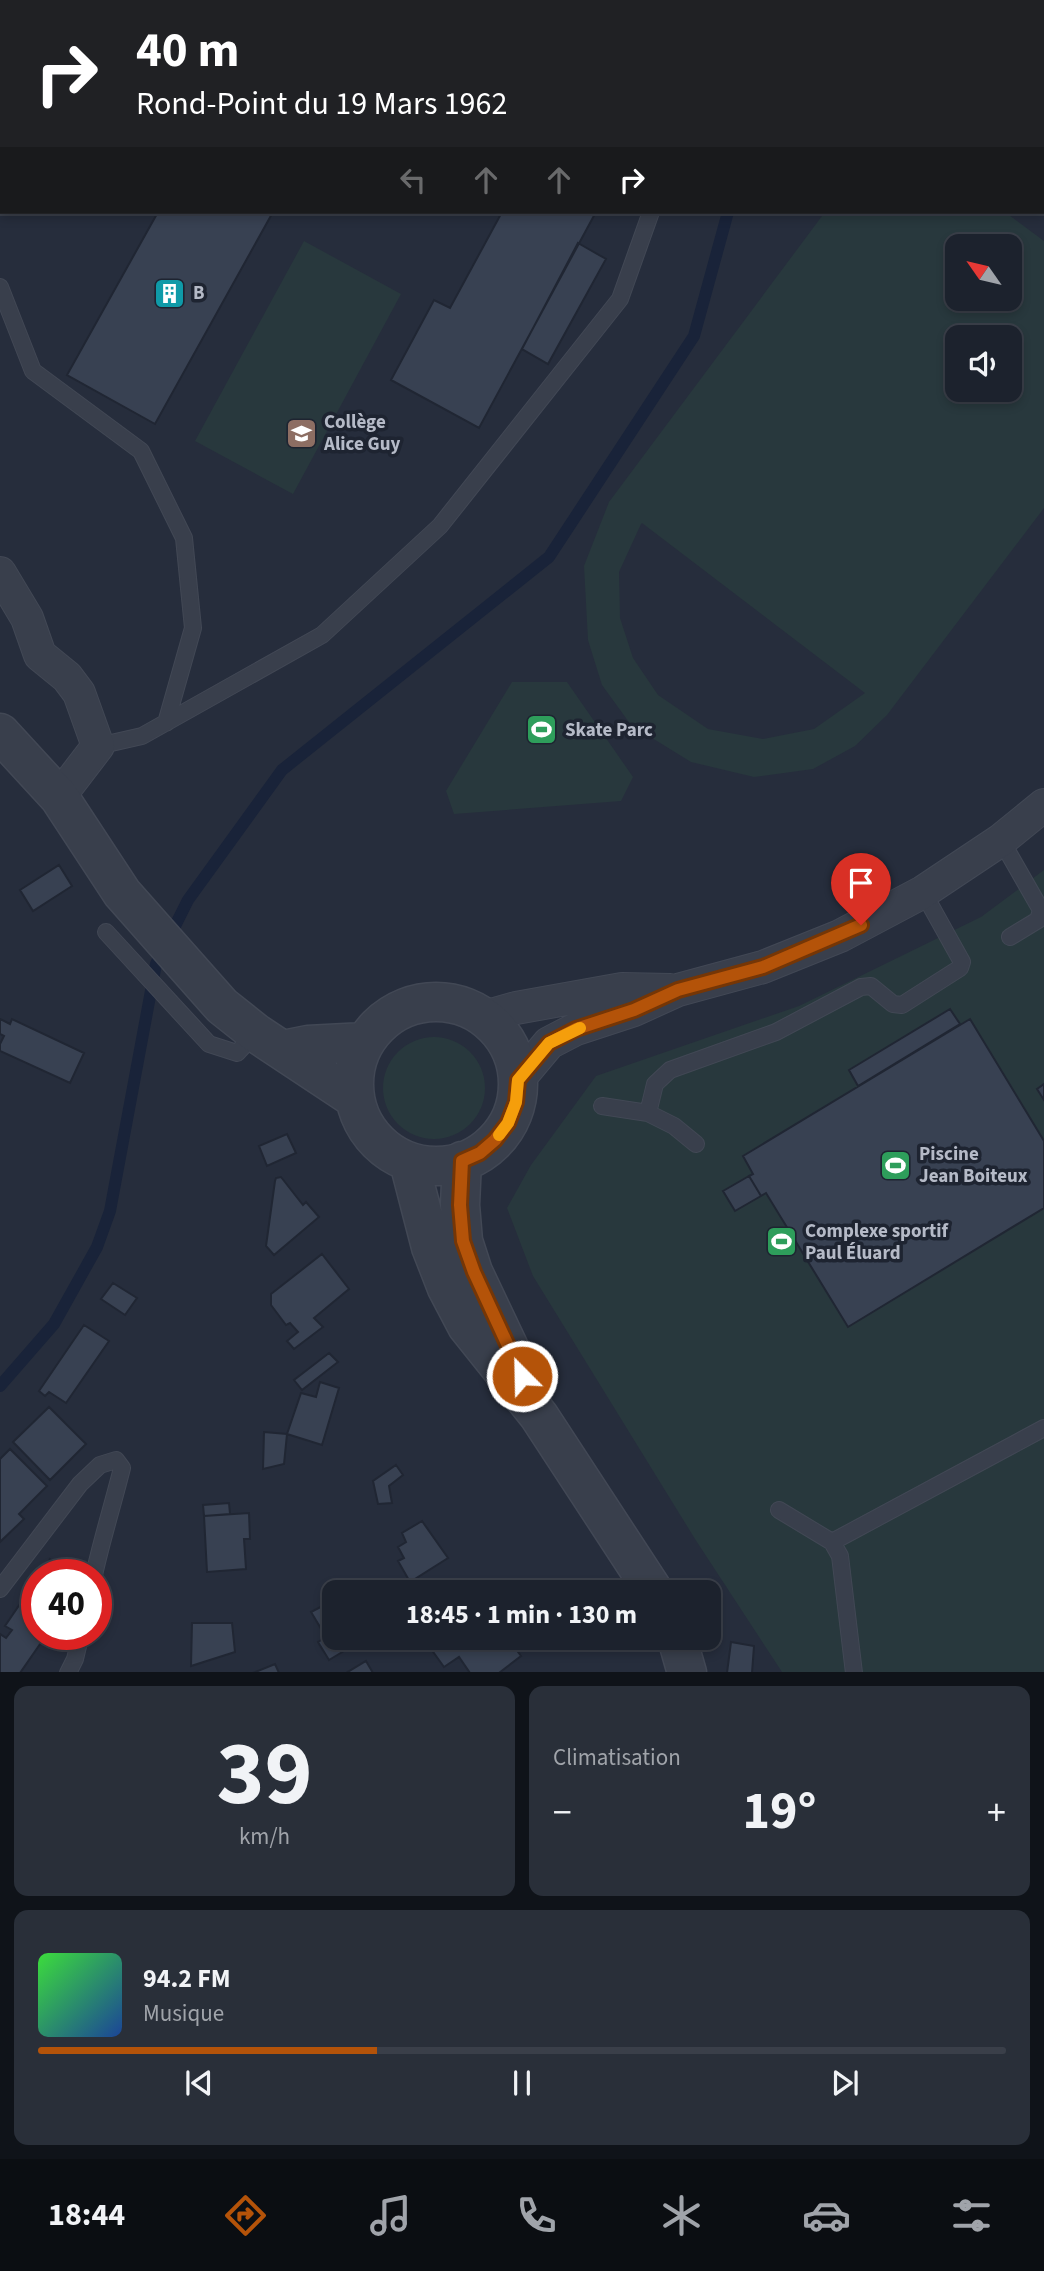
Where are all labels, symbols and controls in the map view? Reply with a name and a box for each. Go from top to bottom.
text: 40 m [136,16,240,86]
icon: right [21,28,112,119]
text: Rond-Point du 19 Mars 1962 [136,81,507,127]
icon: left [394,161,432,199]
icon: ahead [467,161,505,199]
icon: ahead [540,161,578,199]
icon: right [613,161,651,199]
north arrow [945,234,1022,312]
map controls [945,234,1022,402]
building icon: B [153,276,187,310]
place label: B [193,280,205,307]
button: sound [945,325,1022,402]
place label: Collège Alice Guy [323,409,400,458]
school or university icon: Collège Alice Guy [284,416,318,450]
sports icon: Skate Parc [525,713,559,747]
place label: Skate Parc [565,717,653,744]
pin [831,853,891,925]
icon: arrive [842,864,880,902]
place label: Piscine Jean Boiteux [919,1141,1028,1190]
sports icon: Piscine Jean Boiteux [879,1148,913,1182]
place label: Complexe sportif Paul Éluard [805,1218,950,1267]
sports icon: Complexe sportif Paul Éluard [765,1225,799,1259]
position arrow [485,1339,559,1413]
speed limit sign: 40 [21,1559,112,1650]
text: 18:45 · 1 min · 130 m [406,1596,637,1633]
text: 39 [216,1710,313,1839]
text: Climatisation [553,1741,681,1774]
text: 19° [743,1775,816,1849]
text: − [553,1786,572,1840]
text: + [987,1786,1006,1840]
text: km/h [239,1820,290,1853]
text: 94.2 FM [143,1960,231,1997]
text: Musique [143,1997,224,2030]
icon: previous [180,2064,218,2102]
icon: pause [503,2064,541,2102]
icon: next [826,2064,864,2102]
icon: directions [221,2191,270,2240]
icon: music [366,2191,415,2240]
icon: phone [512,2191,561,2240]
icon: climate [657,2191,706,2240]
icon: car [802,2191,851,2240]
icon: filters [947,2191,996,2240]
text: 18:44 [48,2192,125,2238]

